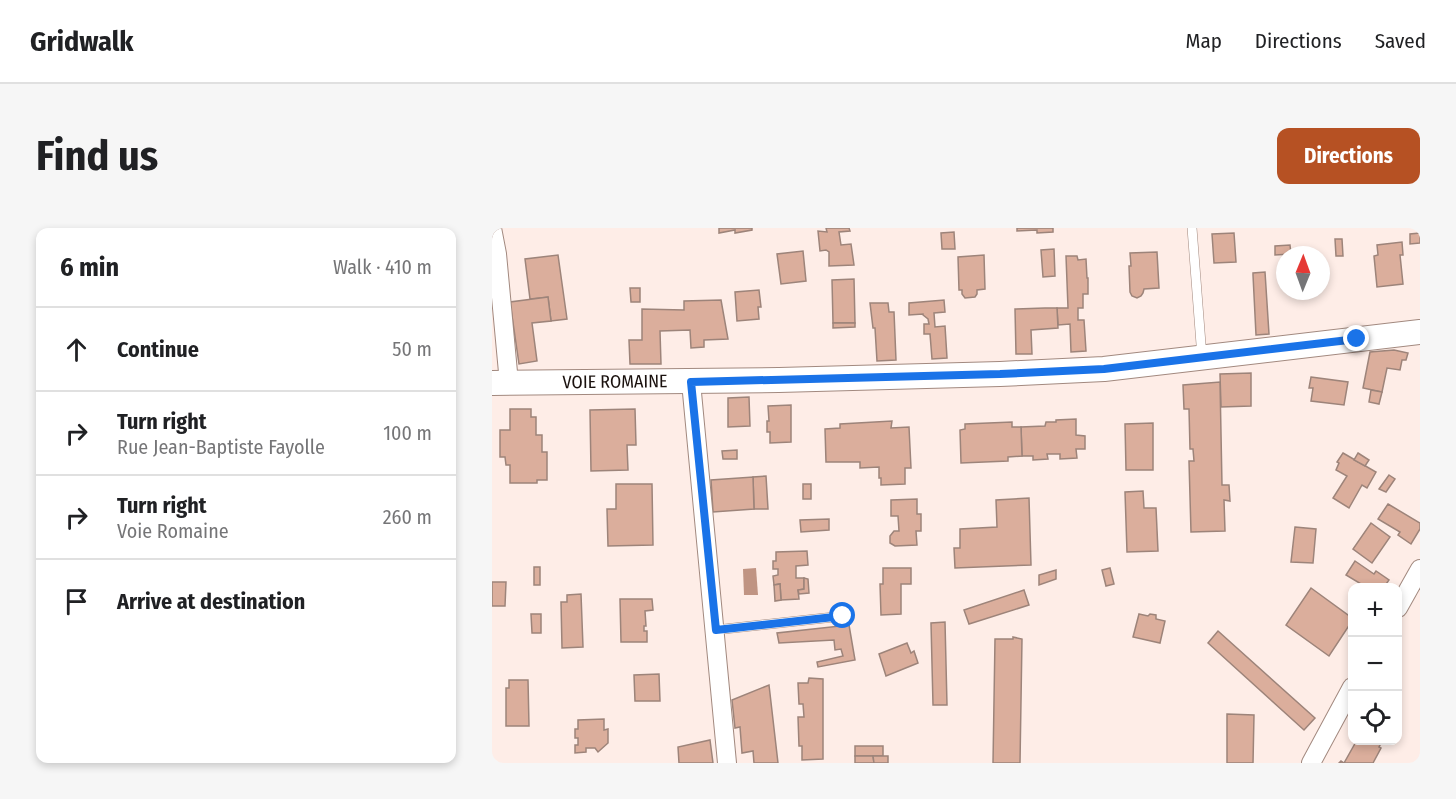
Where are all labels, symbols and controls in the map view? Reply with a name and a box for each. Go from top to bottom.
text: Gridwalk [30,25,134,58]
text: Map [1185,28,1222,54]
text: Directions [1255,28,1342,54]
text: Saved [1375,28,1426,54]
button: Directions [1277,128,1420,184]
text: Find us [36,131,158,181]
north arrow [1276,246,1330,300]
text: 6 min [60,252,119,283]
text: Walk · 410 m [333,255,432,279]
route end [1343,325,1369,351]
icon: ahead [60,333,93,366]
text: Continue [117,336,199,363]
text: 50 m [392,337,432,361]
street label: VOIE ROMAINE [562,370,668,393]
text: Turn right [117,408,206,435]
icon: right [60,417,93,450]
text: 100 m [383,421,432,445]
text: Rue Jean-Baptiste Fayolle [117,435,325,459]
text: Turn right [117,492,206,519]
icon: right [60,501,93,534]
text: 260 m [383,505,432,529]
text: Voie Romaine [117,519,229,543]
map controls [1348,583,1402,745]
button: + [1348,583,1402,637]
icon: arrive [60,585,93,618]
text: Arrive at destination [117,588,305,615]
route start [829,602,855,628]
button: − [1348,637,1402,691]
button: locate [1348,691,1402,745]

